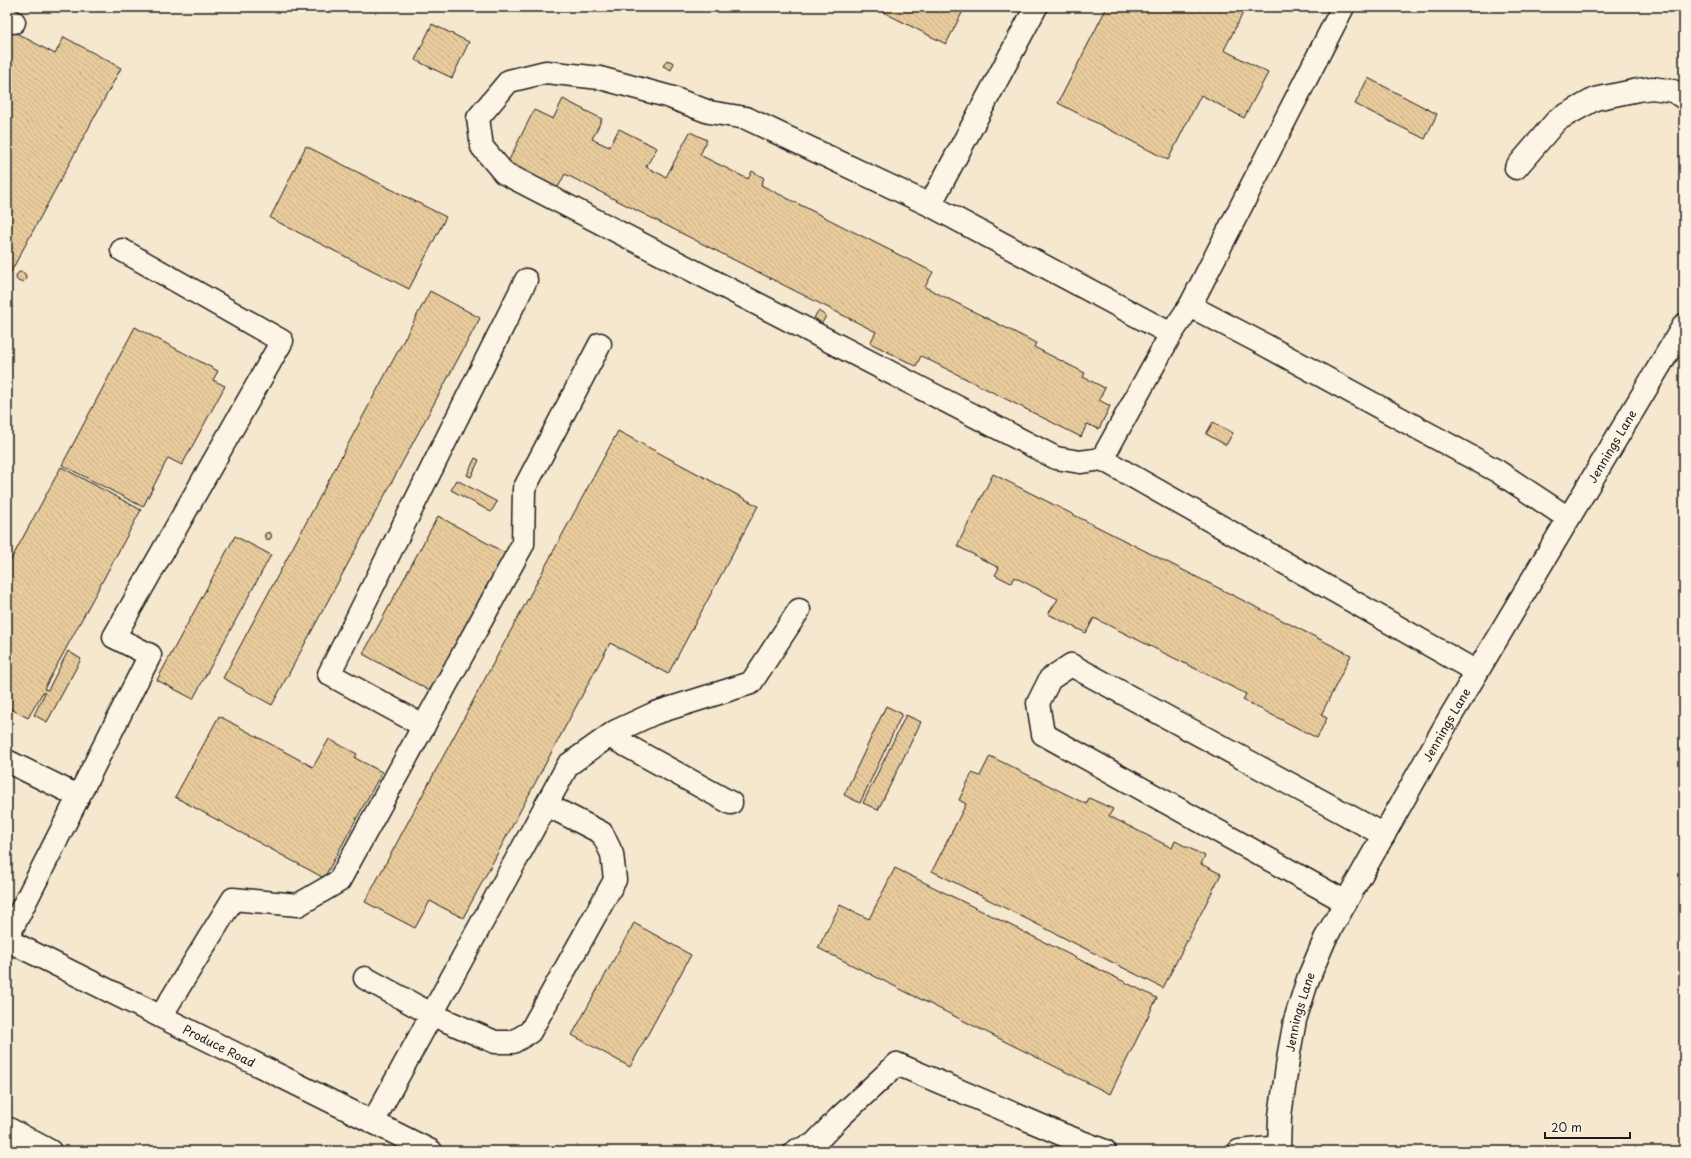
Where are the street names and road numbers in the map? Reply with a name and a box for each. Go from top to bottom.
street label: Jennings Lane [1583,406,1641,486]
street label: Jennings Lane [1418,684,1475,765]
street label: Jennings Lane [1280,969,1319,1053]
street label: Produce Road [180,1020,258,1071]

